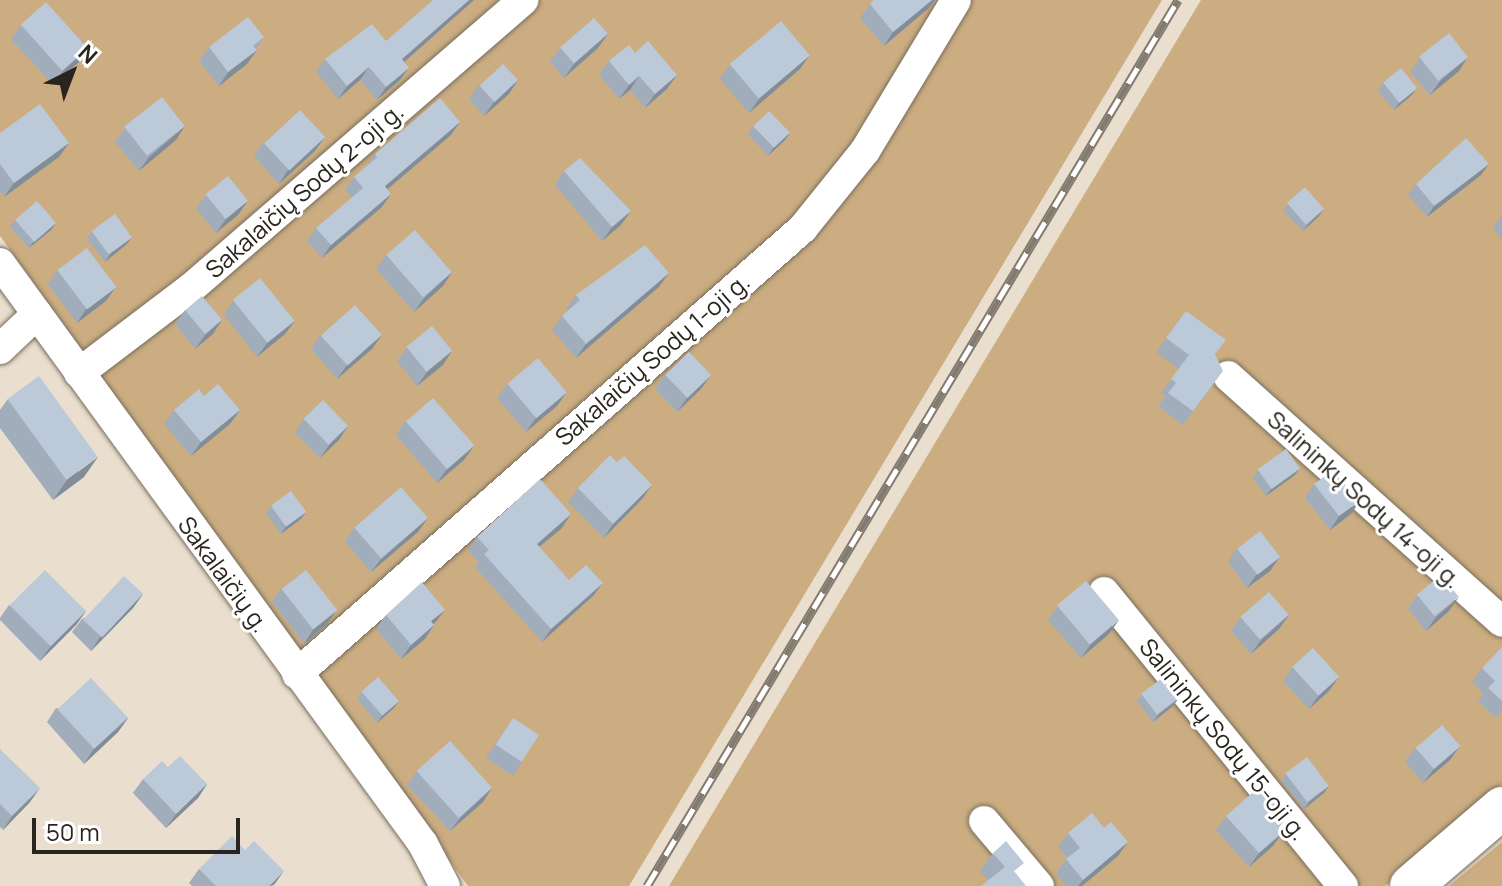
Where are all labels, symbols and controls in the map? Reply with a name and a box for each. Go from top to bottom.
north arrow [32,32,112,112]
text: N [72,38,104,71]
street label: Sakalaičių Sodų 2-oji g. [199,96,409,284]
street label: Sakalaičių Sodų 1-oji g. [549,267,755,451]
street label: Salininkų Sodų 14-oji g. [1262,404,1468,594]
street label: Sakalaičių g. [172,511,276,637]
street label: Salininkų Sodų 15-oji g. [1134,632,1314,846]
scale bar [36,802,244,852]
text: 50 m [46,815,100,848]

